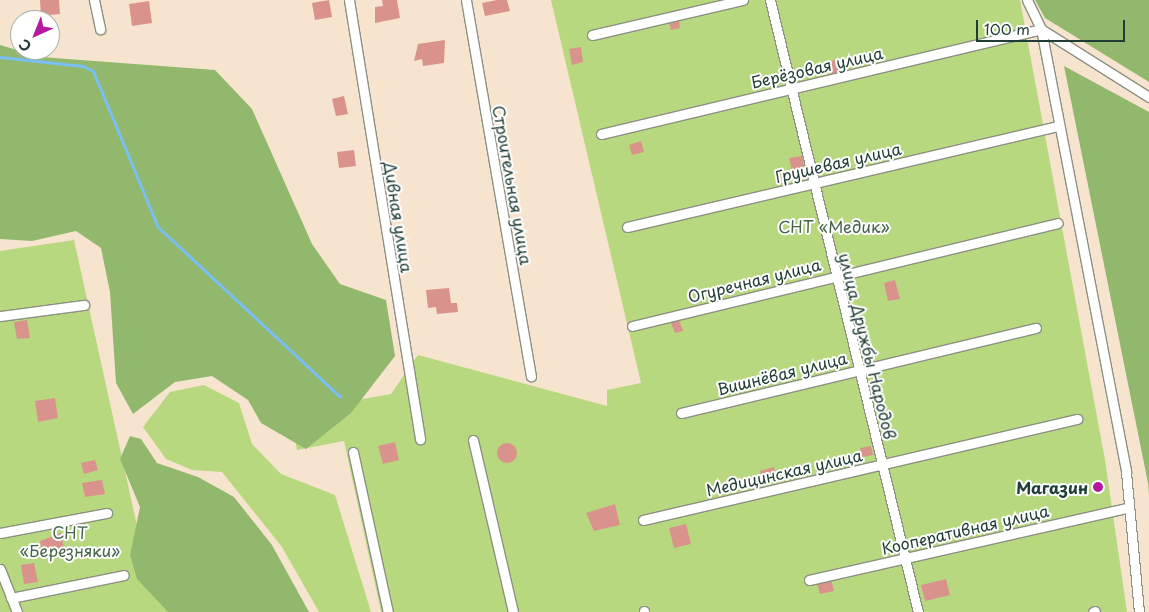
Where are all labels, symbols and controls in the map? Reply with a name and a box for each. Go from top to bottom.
north arrow [10,10,60,60]
scale bar [979,10,1128,42]
text: 100 m [984,17,1030,40]
text: С [14,34,36,57]
street label: Берёзовая улица [749,42,885,92]
street label: Строительная улица [489,103,537,267]
street label: Грушевая улица [773,138,903,186]
street label: Дивная улица [381,160,417,274]
park label: СНТ «Медик» [778,216,890,236]
street label: улица Дружбы Народов [835,250,901,442]
street label: Огуречная улица [685,254,823,306]
street label: Вишнёвая улица [715,347,849,399]
street label: Медицинская улица [704,445,864,499]
place label: Магазин [1016,477,1088,497]
marker: Магазин [1092,481,1104,493]
street label: Кооперативная улица [879,500,1051,558]
park label: СНТ «Березняки» [20,522,120,560]

